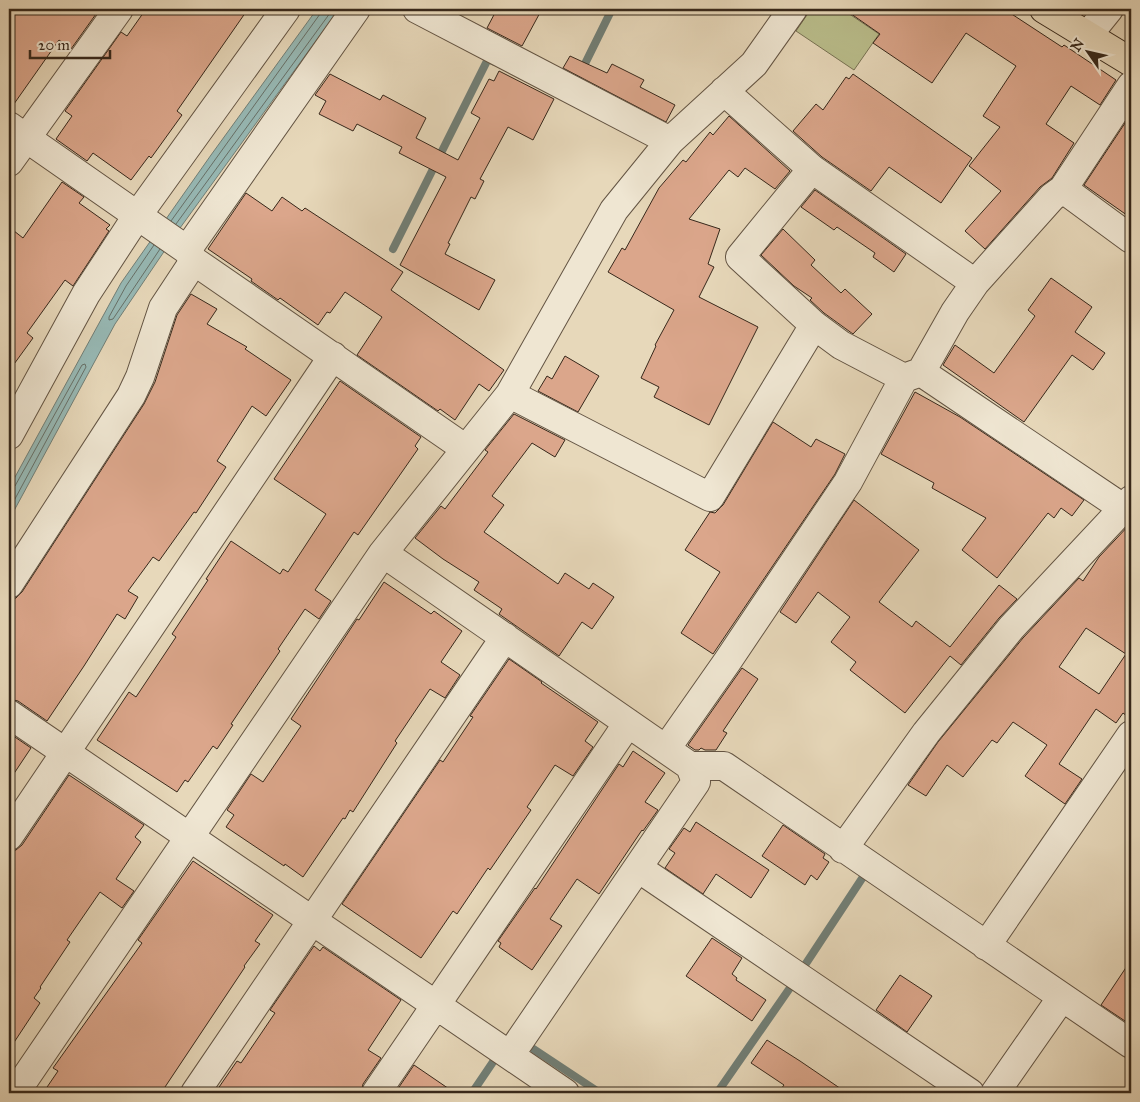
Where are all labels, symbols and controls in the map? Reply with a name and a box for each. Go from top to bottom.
scale bar [30,28,110,60]
north arrow [1062,28,1112,78]
text: N [1067,35,1088,55]
text: 20 m [38,36,70,54]

